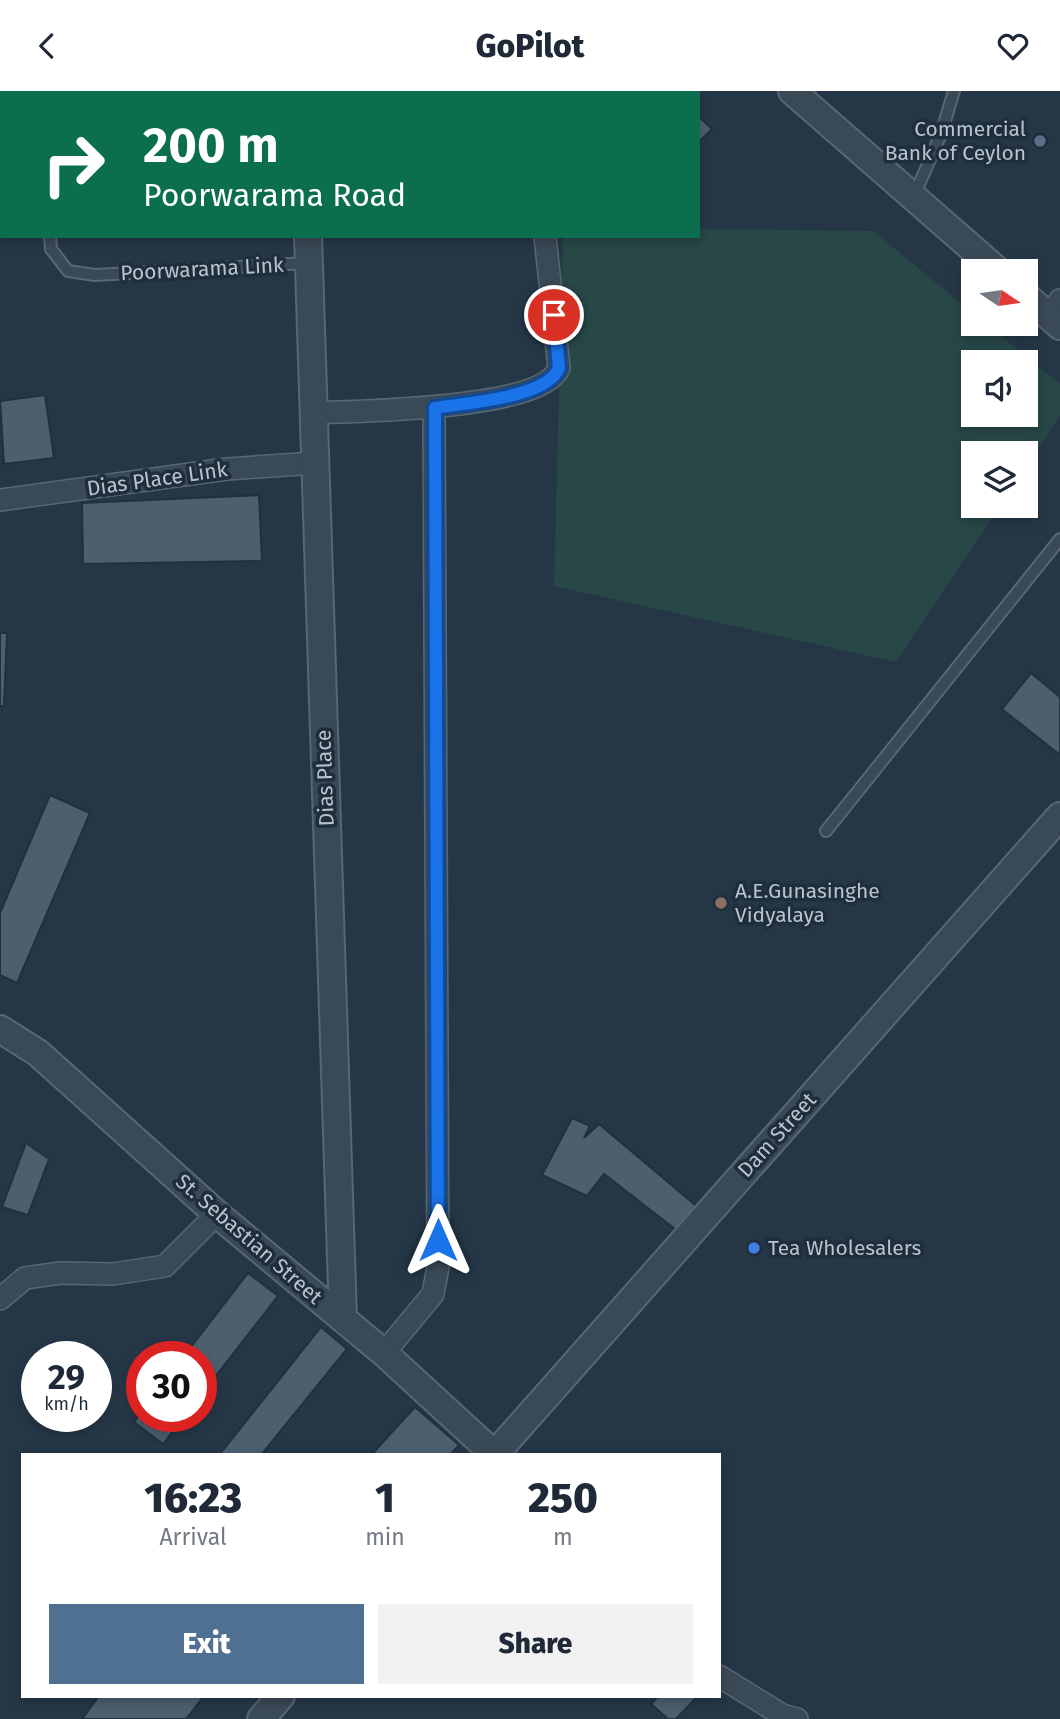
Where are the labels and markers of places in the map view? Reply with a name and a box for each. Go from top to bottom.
place label: Commercial Bank of Ceylon [885,116,1026,166]
marker: Commercial Bank of Ceylon [1032,133,1048,149]
pin [524,285,584,345]
place label: A.E.Gunasinghe Vidyalaya [735,878,880,928]
marker: A.E.Gunasinghe Vidyalaya [713,895,729,911]
place label: Tea Wholesalers [768,1235,921,1261]
marker: Tea Wholesalers [746,1240,762,1256]

